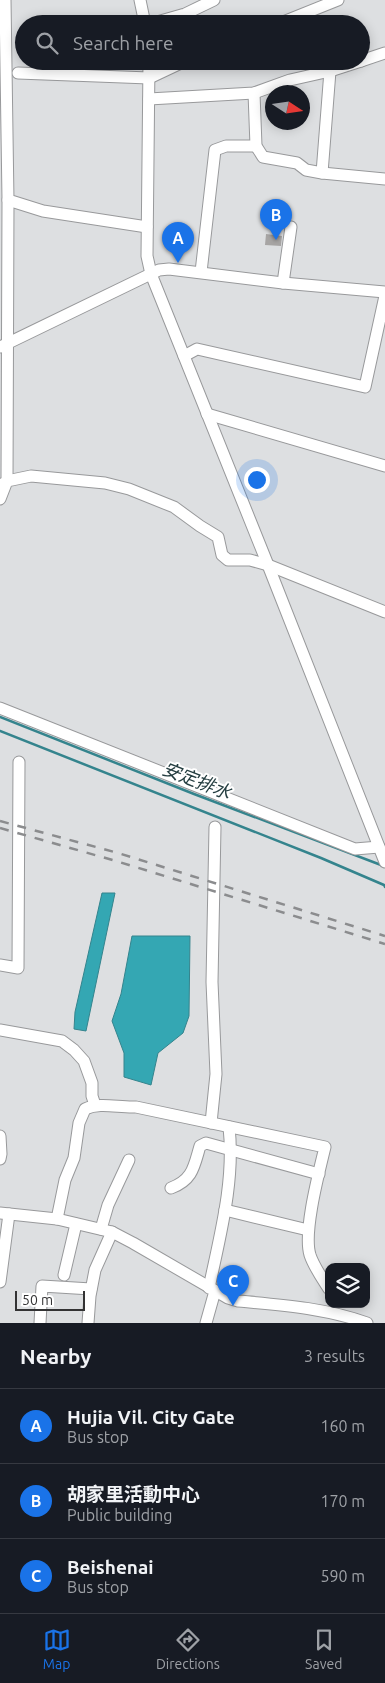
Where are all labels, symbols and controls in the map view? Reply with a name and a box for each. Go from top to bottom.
search box [15,15,370,70]
icon: search [33,29,61,57]
text: Search here [73,32,173,54]
north arrow [265,85,310,130]
pin: B [260,199,292,240]
pin: A [162,222,194,263]
your location [244,467,270,493]
water label: 安定排水 [160,758,235,803]
map controls [325,1263,370,1308]
button: layers [325,1263,370,1308]
pin: C [217,1265,249,1306]
scale bar [15,1288,85,1311]
text: 50 m [22,1292,53,1308]
text: Nearby [20,1344,91,1368]
text: 3 results [304,1347,365,1365]
text: Hujia Vil. City Gate [67,1406,235,1428]
text: A [30,1417,42,1435]
text: 160 m [320,1417,365,1435]
text: Bus stop [67,1428,129,1446]
text: 胡家里活動中心 [67,1483,200,1505]
text: B [31,1492,41,1510]
text: 170 m [320,1492,365,1510]
text: Public building [67,1506,172,1524]
text: Beishenai [67,1556,154,1578]
text: C [31,1567,41,1585]
text: 590 m [320,1567,365,1585]
text: Bus stop [67,1578,129,1596]
tab: Map [43,1626,71,1672]
tab: Directions [156,1626,220,1672]
tab: Saved [305,1626,342,1672]

